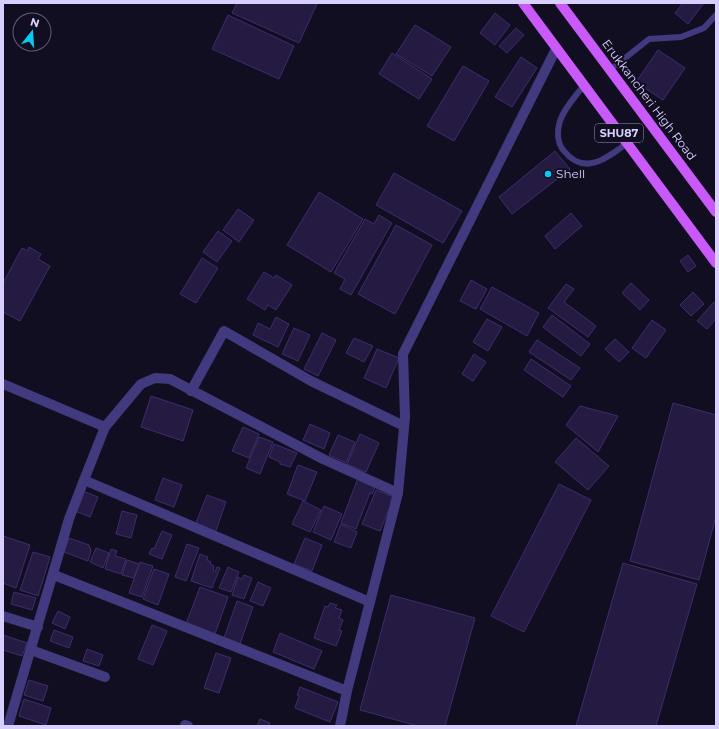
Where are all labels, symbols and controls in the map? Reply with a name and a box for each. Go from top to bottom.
north arrow [12,12,52,52]
text: N [29,14,41,30]
street label: Erukkancheri High Road [599,36,700,163]
road number: SHU87 [595,124,643,142]
place label: Shell [556,166,585,181]
marker: Shell [543,169,553,179]

